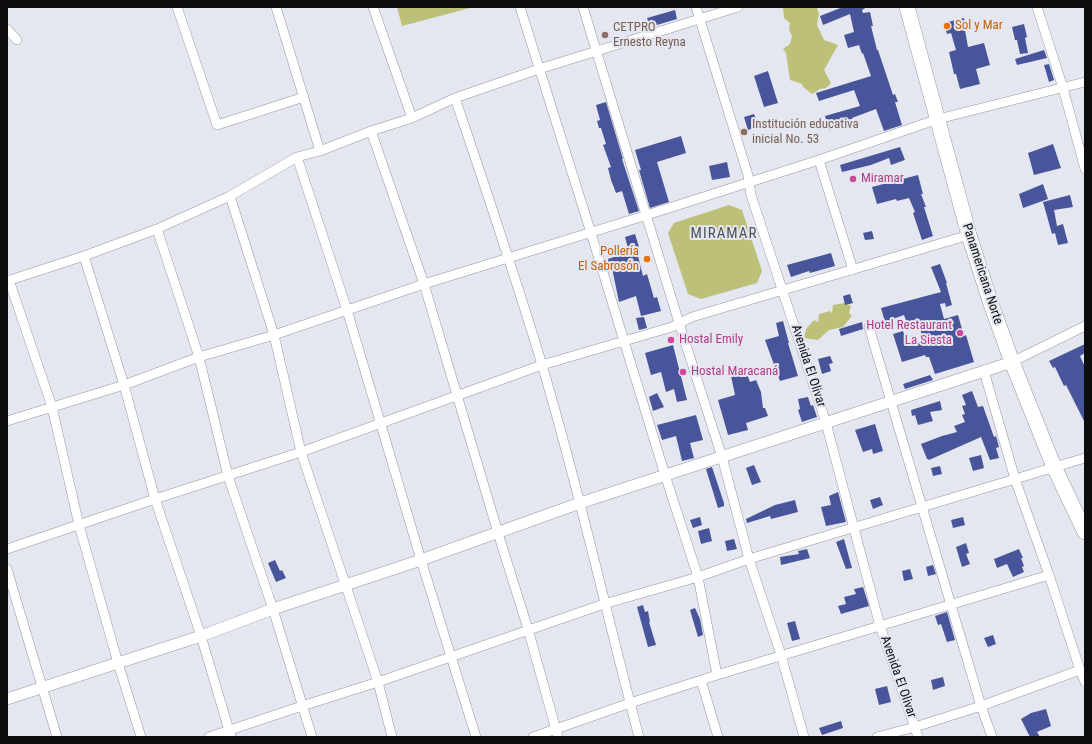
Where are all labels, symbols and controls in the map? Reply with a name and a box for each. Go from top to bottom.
place label: Sol y Mar [955,18,1003,34]
place label: CETPRO Ernesto Reyna [613,20,686,51]
marker: Sol y Mar [942,21,952,31]
marker: CETPRO Ernesto Reyna [600,30,610,40]
place label: Institución educativa inicial No. 53 [752,117,859,148]
marker: Institución educativa inicial No. 53 [739,127,749,137]
place label: Miramar [861,171,904,187]
marker: Miramar [848,174,858,184]
street label: Panamericana Norte [958,222,1006,326]
district label: MIRAMAR [691,225,757,243]
place label: Pollería El Sabrosón [578,244,639,275]
marker: Pollería El Sabrosón [642,254,652,264]
place label: Hotel Restaurant La Siesta [866,318,952,349]
street label: Avenida El Olivar [787,323,829,409]
marker: Hotel Restaurant La Siesta [955,328,965,338]
place label: Hostal Emily [679,332,743,348]
marker: Hostal Emily [666,335,676,345]
place label: Hostal Maracaná [691,364,778,380]
marker: Hostal Maracaná [678,367,688,377]
street label: Avenida El Olivar [877,634,919,720]

